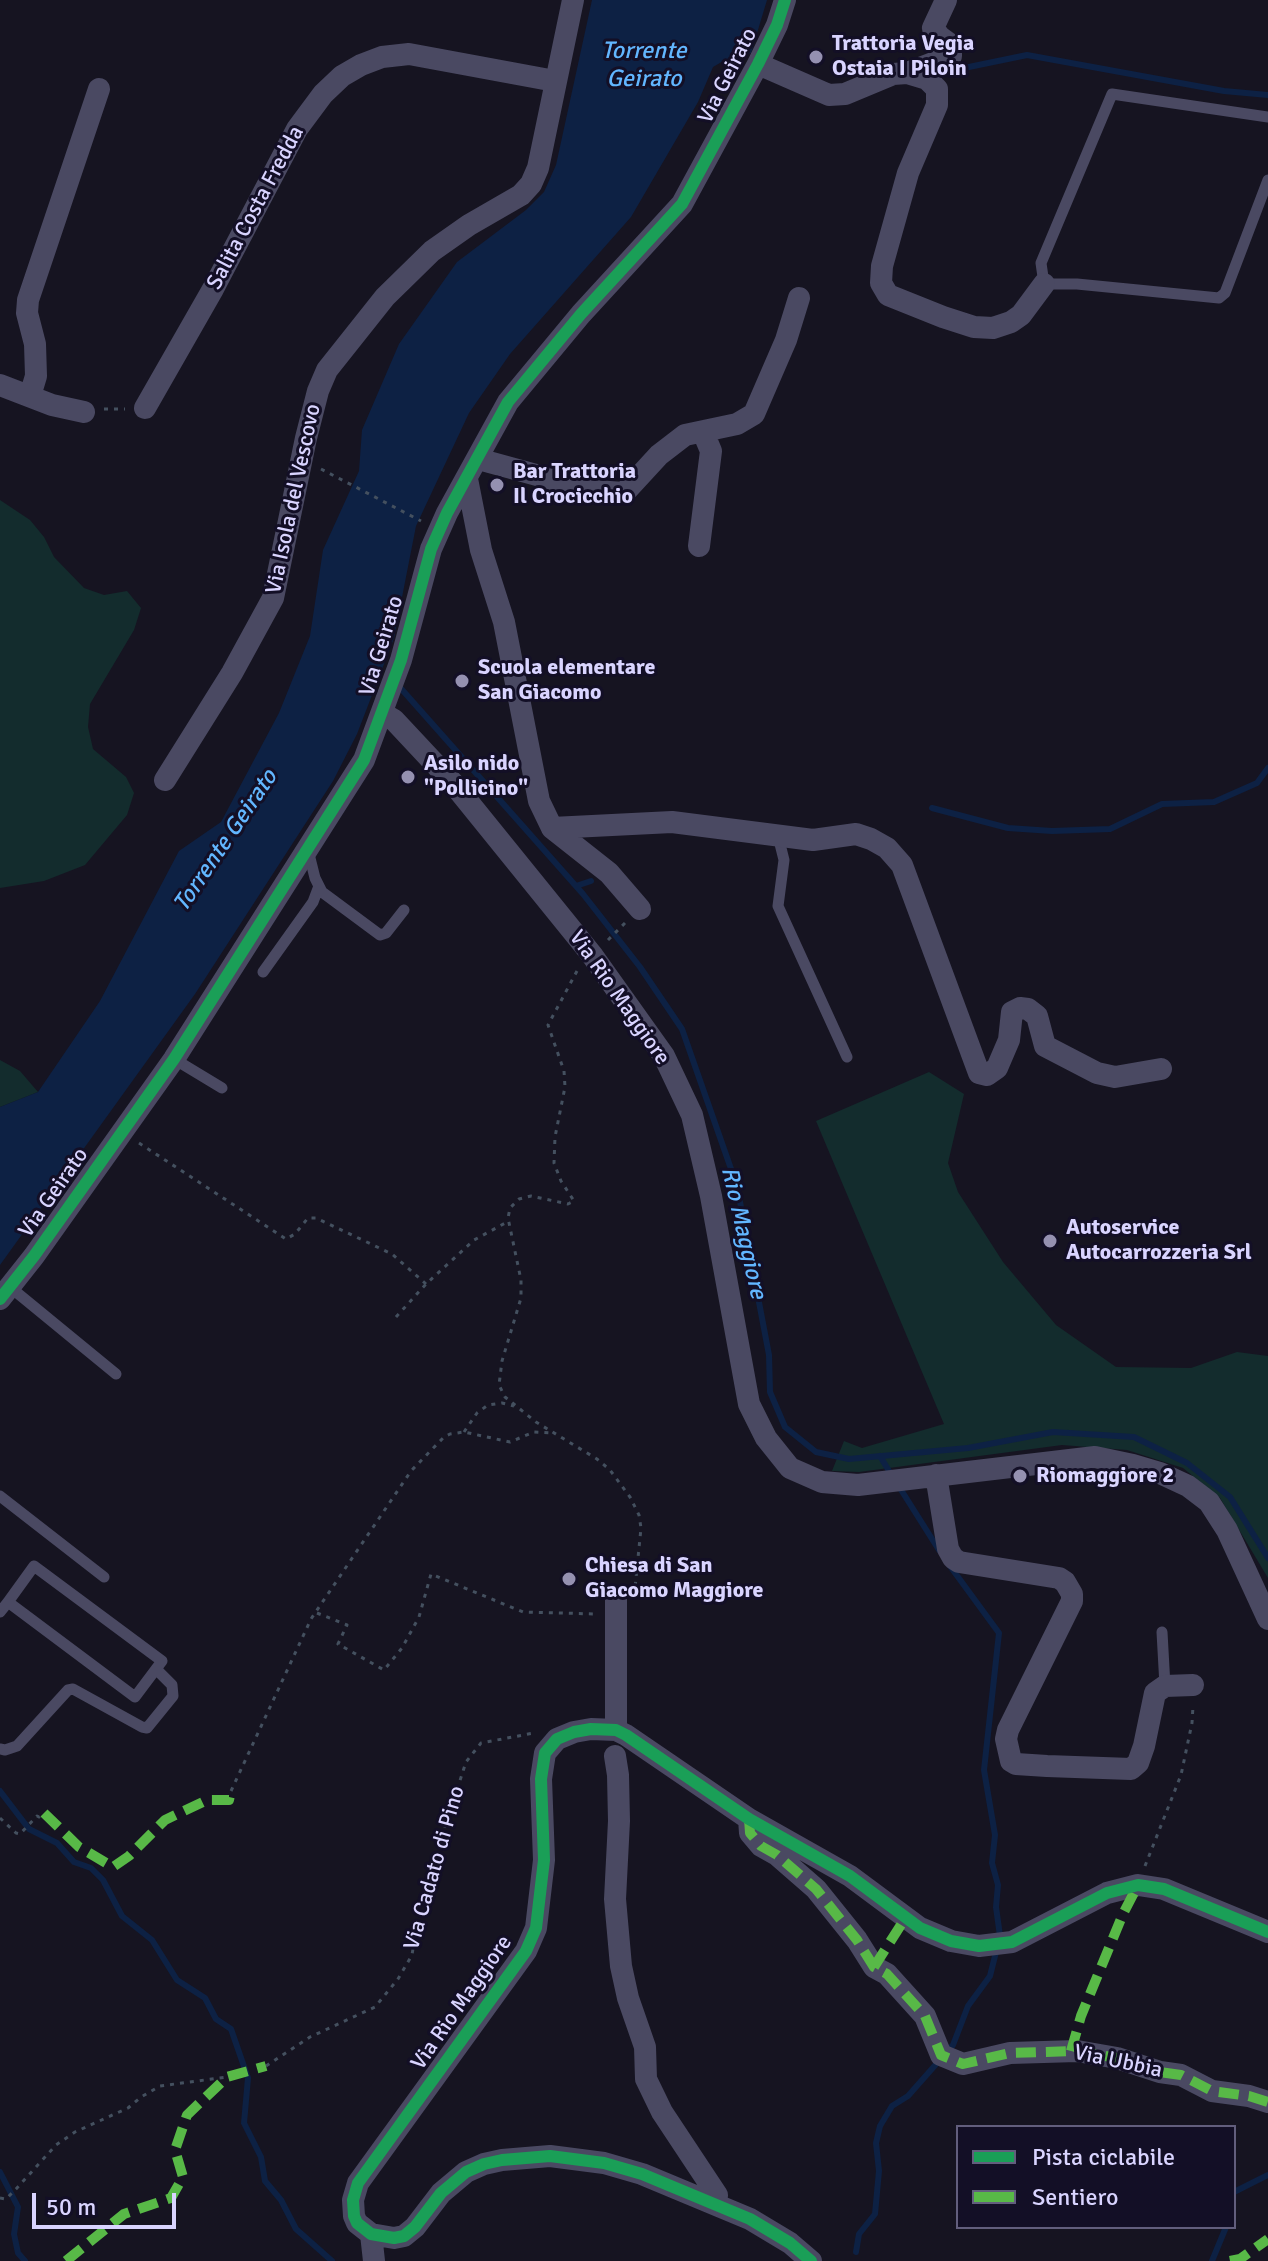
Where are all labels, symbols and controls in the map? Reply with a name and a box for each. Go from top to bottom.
street label: Via Geirato [693,24,763,128]
place label: Trattoria Vegia Ostaia I Piloin [832,31,974,82]
water label: Torrente Geirato [602,38,686,94]
marker: Trattoria Vegia Ostaia I Piloin [807,48,825,66]
street label: Salita Costa Fredda [202,122,310,294]
street label: Via Isola del Vescovo [261,402,327,596]
place label: Bar Trattoria Il Crocicchio [513,459,636,510]
marker: Bar Trattoria Il Crocicchio [488,476,506,494]
street label: Via Geirato [354,593,410,699]
place label: Scuola elementare San Giacomo [478,655,655,706]
marker: Scuola elementare San Giacomo [453,672,471,690]
place label: Asilo nido "Pollicino" [424,751,528,802]
water label: Torrente Geirato [168,764,284,918]
marker: Asilo nido "Pollicino" [399,768,417,786]
street label: Via Rio Maggiore [563,926,675,1070]
street label: Via Geirato [14,1143,94,1243]
water label: Rio Maggiore [714,1164,772,1302]
place label: Autoservice Autocarrozzeria Srl [1066,1215,1252,1266]
marker: Autoservice Autocarrozzeria Srl [1041,1232,1059,1250]
place label: Riomaggiore 2 [1036,1463,1174,1489]
marker: Riomaggiore 2 [1011,1467,1029,1485]
place label: Chiesa di San Giacomo Maggiore [585,1553,763,1604]
marker: Chiesa di San Giacomo Maggiore [560,1570,578,1588]
street label: Via Cadato di Pino [399,1783,471,1953]
street label: Via Rio Maggiore [406,1931,518,2075]
street label: Via Ubbia [1071,2040,1165,2084]
legend [956,2125,1236,2229]
text: Pista ciclabile [1032,2142,1175,2172]
scale bar [36,2177,180,2227]
text: Sentiero [1032,2182,1118,2212]
text: 50 m [46,2192,96,2222]

